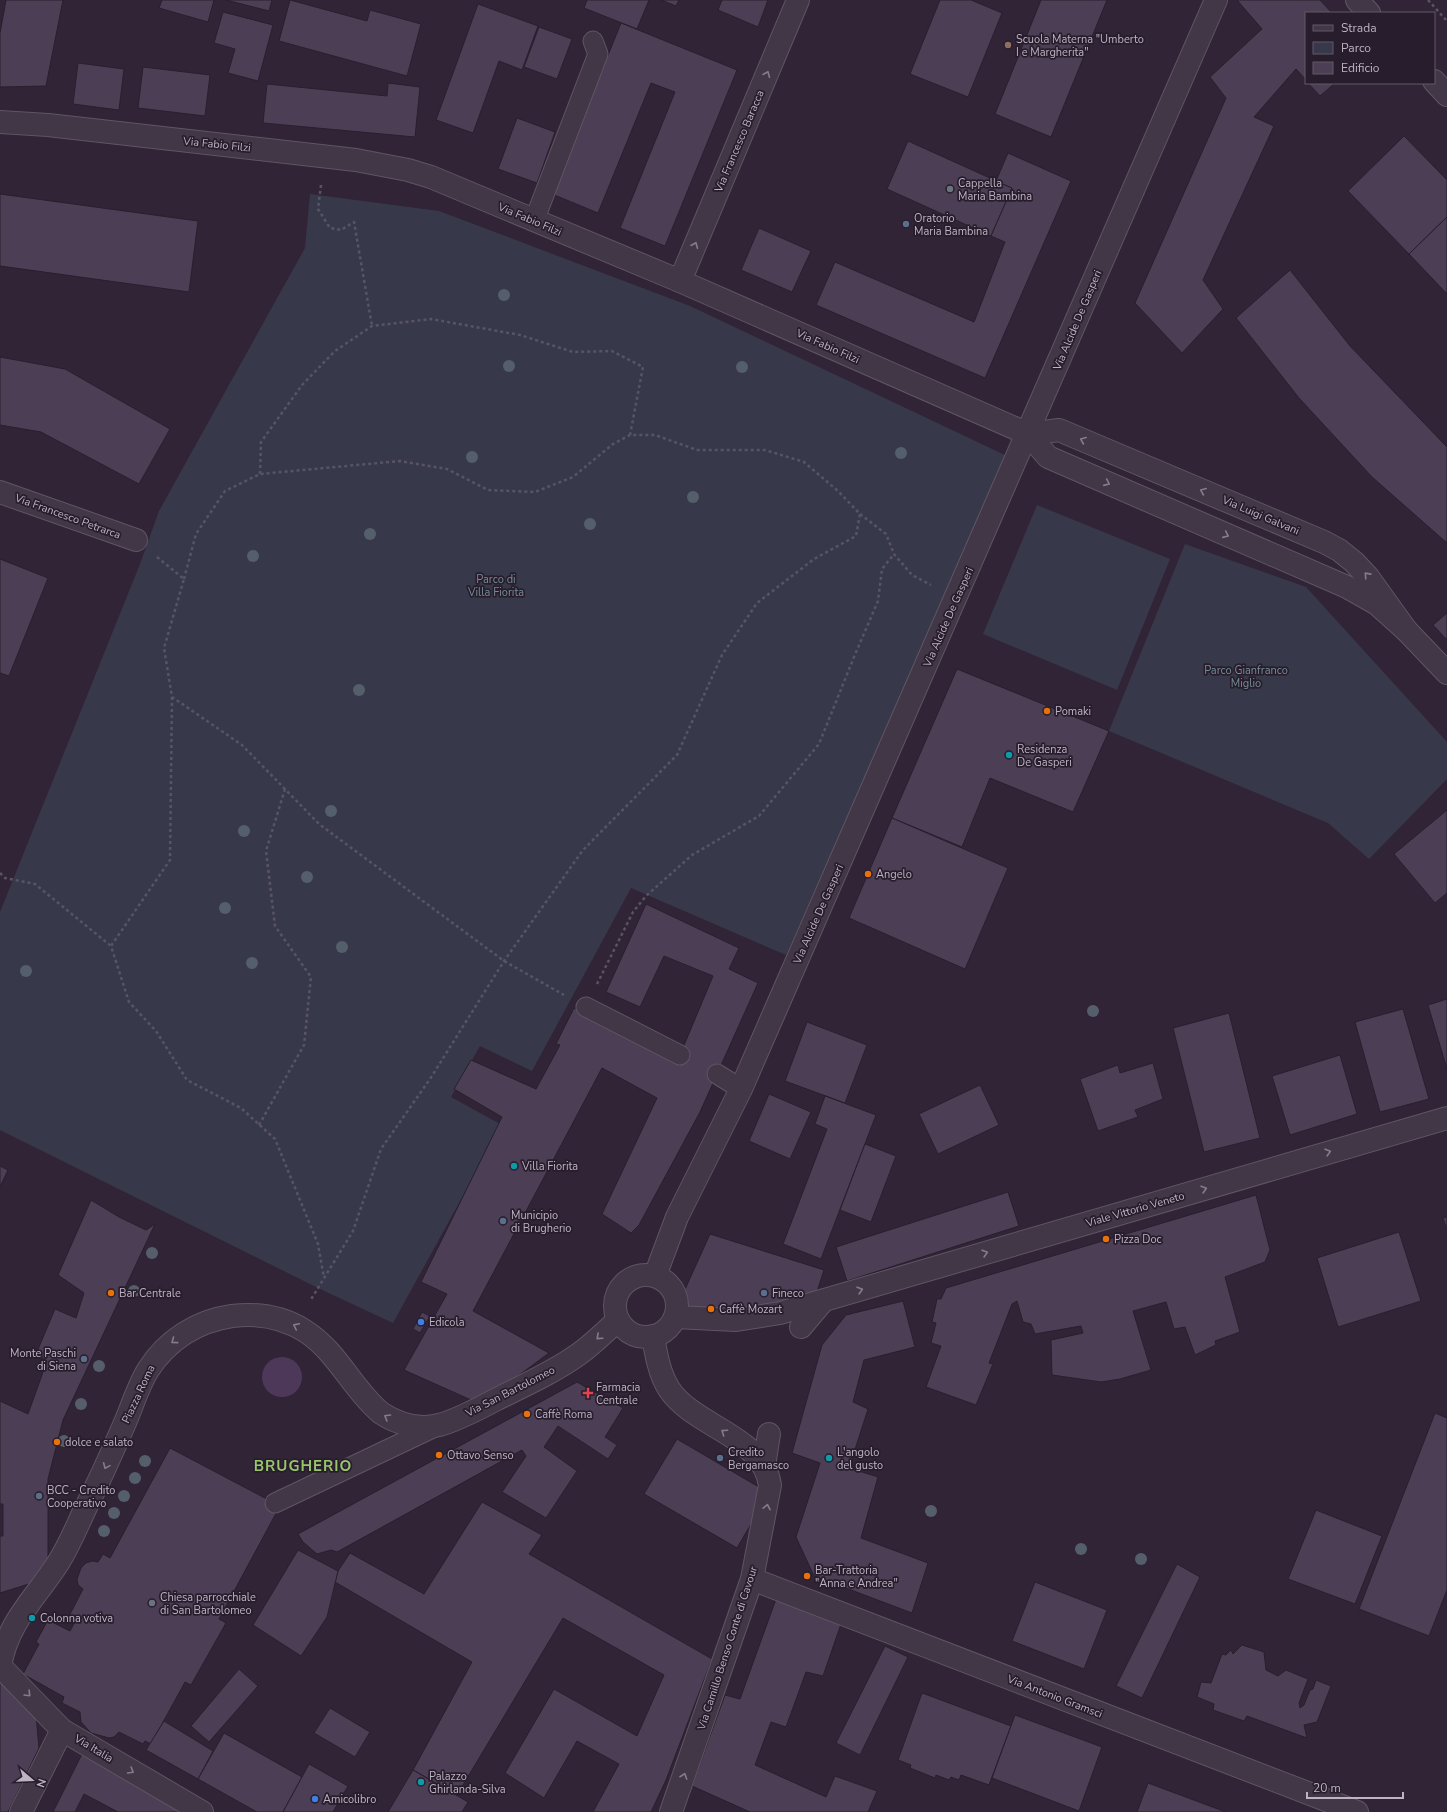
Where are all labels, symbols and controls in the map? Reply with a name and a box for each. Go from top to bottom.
legend [1305,12,1435,84]
text: Strada [1341,20,1377,36]
place label: Scuola Materna "Umberto I e Margherita" [1016,32,1144,60]
marker: Scuola Materna "Umberto I e Margherita" [1003,40,1013,50]
text: Parco [1341,40,1371,56]
text: Edificio [1341,60,1380,76]
one-way arrow [762,70,770,78]
street label: Via Francesco Baracca [711,88,768,195]
street label: Via Fabio Filzi [181,133,251,156]
place label: Cappella Maria Bambina [958,176,1032,204]
marker: Cappella Maria Bambina [945,184,955,194]
street label: Via Fabio Filzi [495,199,564,240]
place label: Oratorio Maria Bambina [914,211,988,239]
marker: Oratorio Maria Bambina [901,219,911,229]
one-way arrow [690,242,698,249]
street label: Via Alcide De Gasperi [1049,268,1105,374]
street label: Via Fabio Filzi [793,325,862,367]
one-way arrow [1080,437,1088,445]
one-way arrow [1103,478,1110,486]
one-way arrow [1200,488,1207,496]
street label: Via Francesco Petrarca [12,490,123,543]
street label: Via Luigi Galvani [1219,492,1302,538]
one-way arrow [1223,530,1230,538]
street label: Via Alcide De Gasperi [919,565,977,670]
park label: Parco di Villa Fiorita [467,572,524,600]
one-way arrow [1364,572,1371,580]
park label: Parco Gianfranco Miglio [1204,663,1288,691]
place label: Pomaki [1055,704,1091,719]
marker: Pomaki [1042,706,1052,716]
place label: Residenza De Gasperi [1017,742,1072,770]
marker: Residenza De Gasperi [1004,750,1014,760]
street label: Via Alcide De Gasperi [789,862,847,967]
place label: Angelo [876,867,912,882]
marker: Angelo [863,869,873,879]
one-way arrow [1325,1148,1332,1157]
place label: Villa Fiorita [521,1159,578,1174]
marker: Villa Fiorita [509,1161,519,1171]
one-way arrow [1200,1185,1207,1194]
street label: Viale Vittorio Veneto [1083,1188,1186,1231]
place label: Municipio di Brugherio [511,1208,572,1236]
marker: Municipio di Brugherio [498,1216,508,1226]
place label: Pizza Doc [1114,1232,1162,1247]
marker: Pizza Doc [1101,1234,1111,1244]
one-way arrow [981,1249,988,1258]
place label: Bar Centrale [119,1286,181,1301]
place label: Fineco [772,1286,804,1301]
one-way arrow [856,1286,863,1295]
marker: Bar Centrale [106,1288,116,1298]
marker: Fineco [759,1288,769,1298]
place label: Caffè Mozart [719,1302,782,1317]
marker: Caffè Mozart [706,1304,716,1314]
place label: Edicola [429,1315,465,1330]
marker: Edicola [416,1317,426,1327]
one-way arrow [293,1323,300,1331]
one-way arrow [597,1332,604,1339]
one-way arrow [171,1336,178,1344]
place label: Monte Paschi di Siena [10,1346,76,1374]
marker: Monte Paschi di Siena [79,1354,89,1364]
street label: Piazza Roma [118,1362,159,1426]
street label: Via San Bartolomeo [462,1362,558,1421]
place label: Farmacia Centrale [596,1380,640,1408]
marker: Farmacia Centrale [583,1388,593,1398]
place label: Caffè Roma [535,1407,592,1422]
marker: Caffè Roma [522,1409,532,1419]
one-way arrow [384,1414,391,1422]
one-way arrow [721,1429,728,1437]
place label: dolce e salato [65,1435,133,1450]
marker: dolce e salato [52,1437,62,1447]
place label: Credito Bergamasco [728,1445,789,1473]
place label: L'angolo del gusto [837,1445,883,1473]
place label: Ottavo Senso [447,1448,514,1463]
marker: Ottavo Senso [434,1450,444,1460]
marker: Credito Bergamasco [715,1453,725,1463]
marker: L'angolo del gusto [824,1453,834,1463]
district label: BRUGHERIO [254,1456,352,1476]
one-way arrow [103,1461,111,1469]
place label: BCC - Credito Cooperativo [47,1483,115,1511]
marker: BCC - Credito Cooperativo [34,1491,44,1501]
one-way arrow [762,1503,770,1510]
place label: Bar-Trattoria "Anna e Andrea" [815,1563,898,1591]
street label: Via Camillo Benso Conte di Cavour [694,1564,761,1733]
marker: Bar-Trattoria "Anna e Andrea" [802,1571,812,1581]
place label: Chiesa parrocchiale di San Bartolomeo [160,1590,256,1618]
marker: Chiesa parrocchiale di San Bartolomeo [147,1598,157,1608]
place label: Colonna votiva [40,1611,113,1626]
marker: Colonna votiva [27,1613,37,1623]
street label: Via Antonio Gramsci [1004,1671,1105,1722]
one-way arrow [23,1689,30,1697]
street label: Via Italia [71,1730,116,1766]
north arrow [12,1760,52,1800]
one-way arrow [127,1766,134,1773]
place label: Palazzo Ghirlanda-Silva [429,1769,506,1797]
one-way arrow [680,1772,688,1779]
scale bar [1307,1774,1403,1800]
text: N [33,1777,49,1789]
marker: Palazzo Ghirlanda-Silva [416,1777,426,1787]
text: 20 m [1313,1780,1341,1796]
place label: Amicolibro [323,1792,376,1807]
marker: Amicolibro [310,1794,320,1804]

